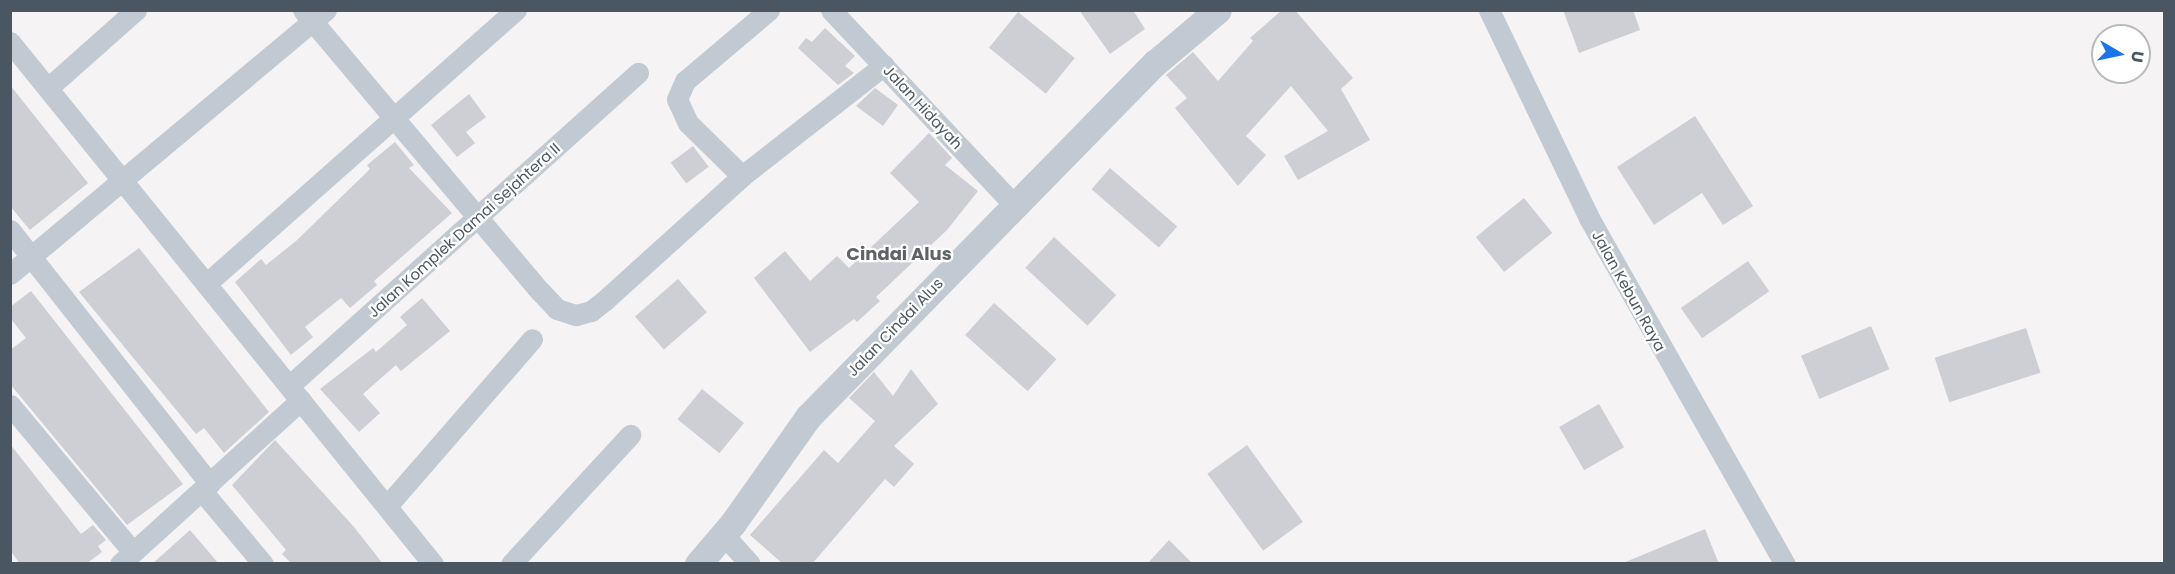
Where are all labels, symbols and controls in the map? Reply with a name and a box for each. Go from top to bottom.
north arrow [2091,24,2151,84]
text: U [2125,49,2150,64]
street label: Jalan Hidayah [880,61,966,153]
street label: Jalan Komplek Damai Sejahtera II [364,139,564,321]
street label: Jalan Kebun Raya [1588,228,1670,354]
district label: Cindai Alus [846,243,952,265]
street label: Jalan Cindai Alus [844,274,946,380]

